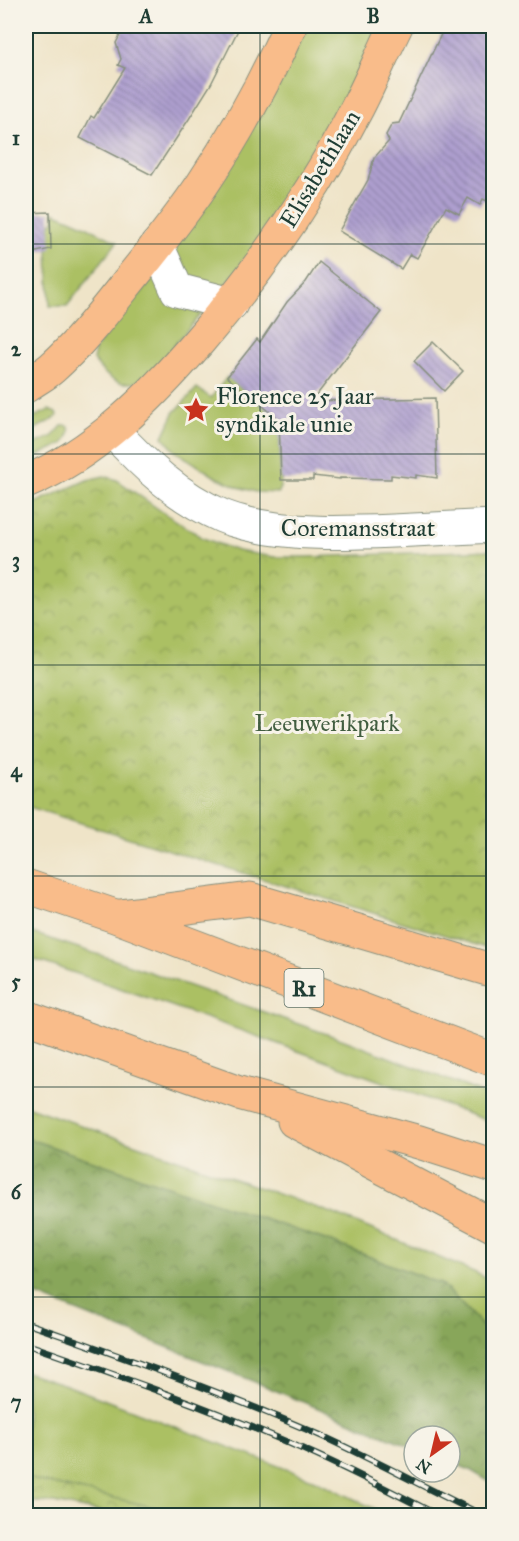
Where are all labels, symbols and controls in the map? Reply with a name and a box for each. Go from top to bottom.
text: A [137,4,153,28]
text: B [366,4,380,28]
street label: Elisabethlaan [273,105,367,233]
text: 1 [12,126,20,150]
text: 2 [11,337,22,361]
place label: Florence 25 Jaar syndikale unie [216,381,374,439]
place icon: Florence 25 Jaar syndikale unie [181,395,211,425]
street label: Coremansstraat [281,513,436,543]
text: 3 [12,548,20,573]
park label: Leeuwerikpark [255,708,400,738]
text: 4 [10,758,22,783]
text: 5 [11,969,21,993]
road number: R1 [284,969,324,1007]
text: 6 [11,1180,23,1204]
text: 7 [11,1390,22,1414]
north arrow [402,1424,462,1484]
text: N [413,1454,435,1478]

